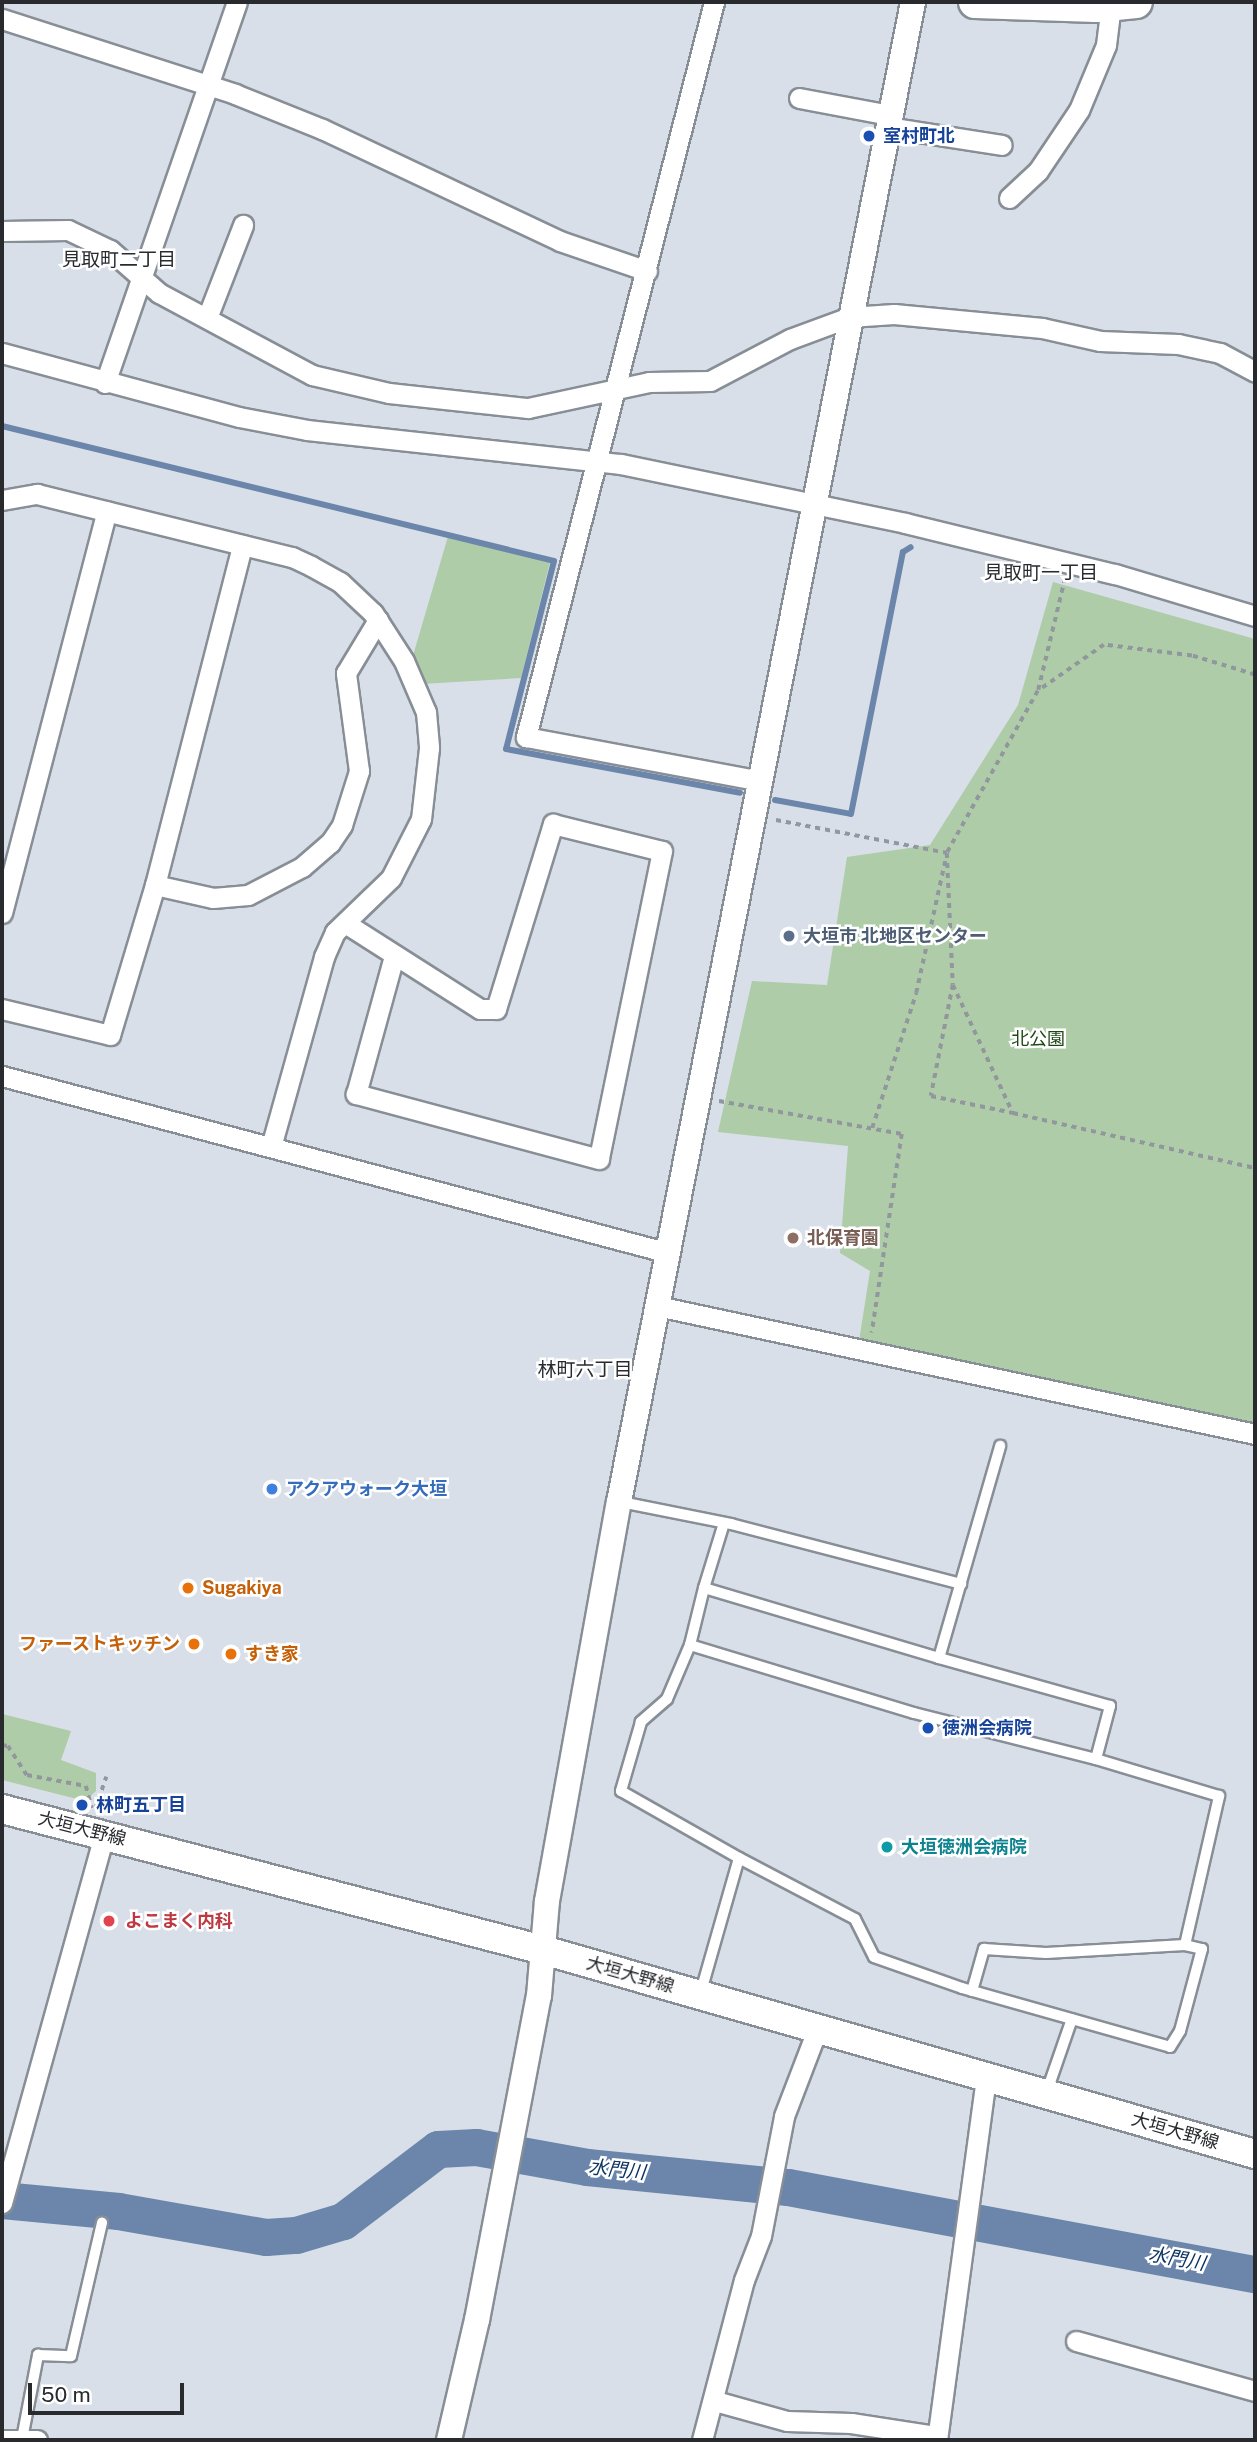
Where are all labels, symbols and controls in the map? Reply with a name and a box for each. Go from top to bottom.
place label: 室村町北 [883,125,955,147]
marker: 室村町北 [861,128,877,144]
district label: 見取町二丁目 [62,249,176,271]
district label: 見取町一丁目 [984,562,1098,584]
place label: 大垣市 北地区センター [803,925,987,947]
marker: 大垣市 北地区センター [781,928,797,944]
park label: 北公園 [1011,1028,1065,1050]
place label: 北保育園 [807,1227,879,1249]
marker: 北保育園 [785,1230,801,1246]
district label: 林町六丁目 [538,1359,632,1381]
place label: アクアウォーク大垣 [286,1478,448,1500]
marker: アクアウォーク大垣 [264,1481,280,1497]
place label: Sugakiya [202,1577,282,1599]
marker: Sugakiya [180,1580,196,1596]
place label: ファーストキッチン [18,1633,180,1655]
marker: ファーストキッチン [186,1636,202,1652]
place label: すき家 [245,1643,299,1665]
marker: すき家 [223,1646,239,1662]
place label: 徳洲会病院 [942,1717,1032,1739]
marker: 徳洲会病院 [920,1720,936,1736]
place label: 林町五丁目 [96,1794,186,1816]
marker: 林町五丁目 [74,1797,90,1813]
street label: 大垣大野線 [36,1808,128,1850]
place label: 大垣徳洲会病院 [901,1836,1027,1858]
marker: 大垣徳洲会病院 [879,1839,895,1855]
place label: よこまく内科 [125,1910,233,1932]
marker: よこまく内科 [99,1911,119,1931]
street label: 大垣大野線 [584,1952,676,1998]
street label: 大垣大野線 [1129,2108,1221,2154]
water label: 水門川 [587,2156,647,2184]
water label: 水門川 [1147,2243,1207,2275]
scale bar [32,2368,187,2412]
text: 50 m [41,2382,91,2407]

